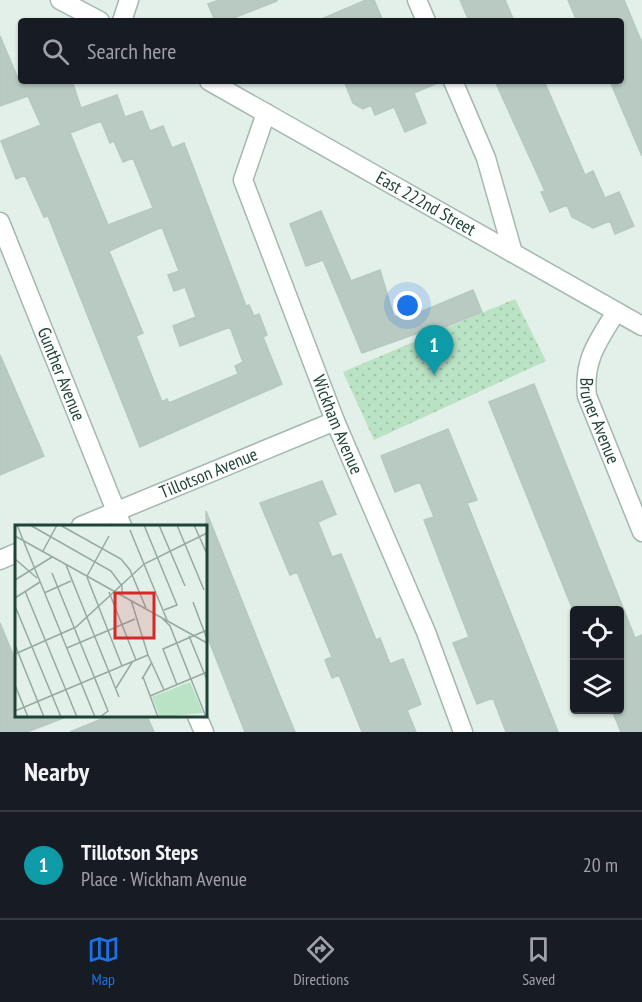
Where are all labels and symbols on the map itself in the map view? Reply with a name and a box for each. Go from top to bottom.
street label: East 222nd Street [372,166,480,241]
your location [393,291,422,320]
street label: Gunther Avenue [32,324,91,424]
pin: 1 [414,326,454,375]
street label: Wickham Avenue [307,372,369,477]
street label: Bruner Avenue [575,377,625,467]
street label: Tillotson Avenue [156,442,261,503]
inset map [15,525,207,717]

